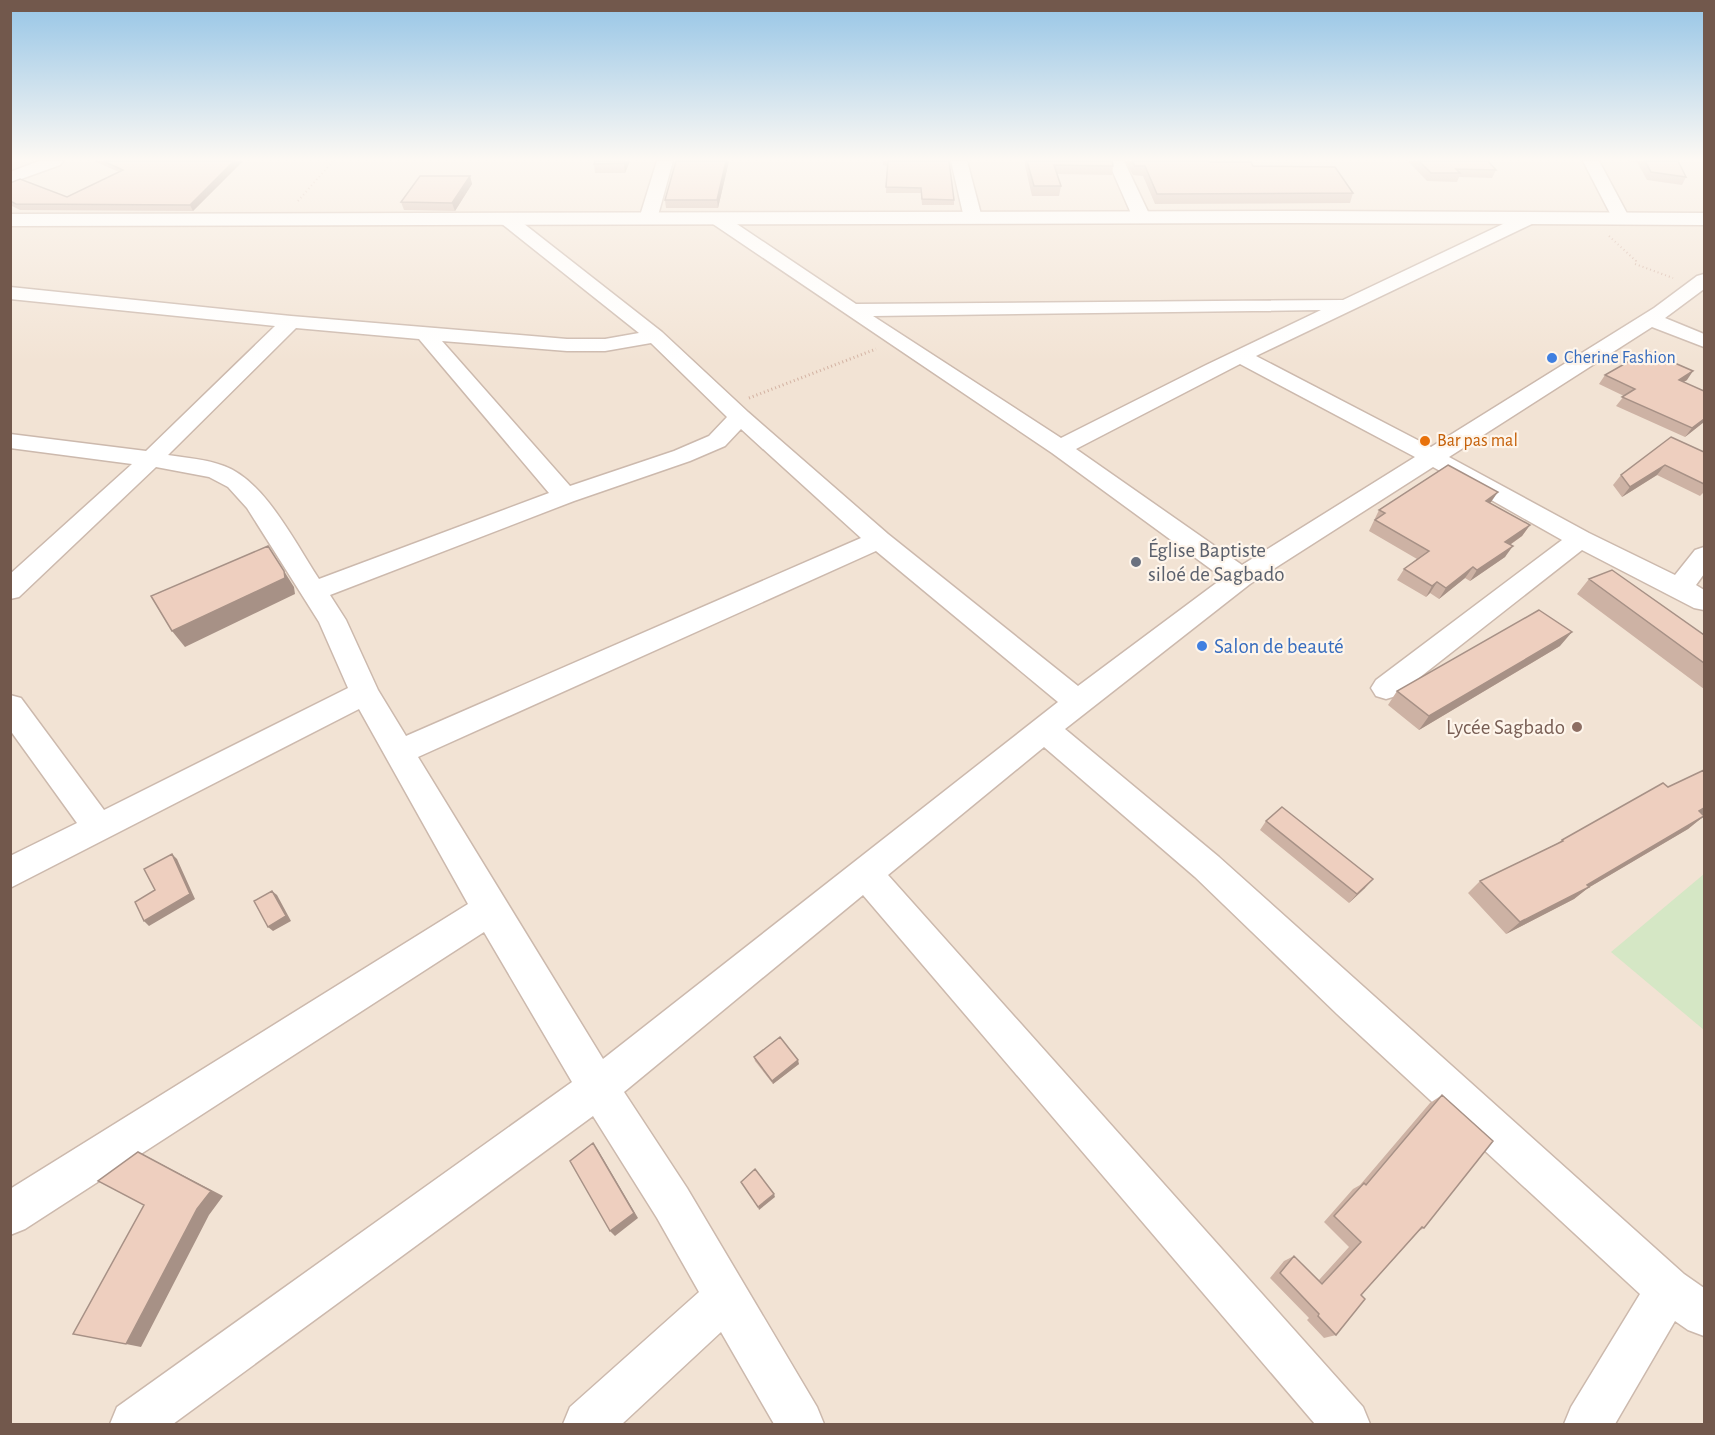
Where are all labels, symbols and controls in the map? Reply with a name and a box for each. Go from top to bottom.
place label: Cherine Fashion [1564,349,1676,367]
marker: Cherine Fashion [1545,351,1559,365]
place label: Bar pas mal [1437,432,1518,450]
marker: Bar pas mal [1418,434,1432,448]
place label: Église Baptiste siloé de Sagbado [1148,538,1285,585]
marker: Église Baptiste siloé de Sagbado [1129,555,1143,569]
place label: Salon de beauté [1214,636,1344,657]
marker: Salon de beauté [1195,639,1209,653]
place label: Lycée Sagbado [1446,717,1565,738]
marker: Lycée Sagbado [1570,720,1584,734]

